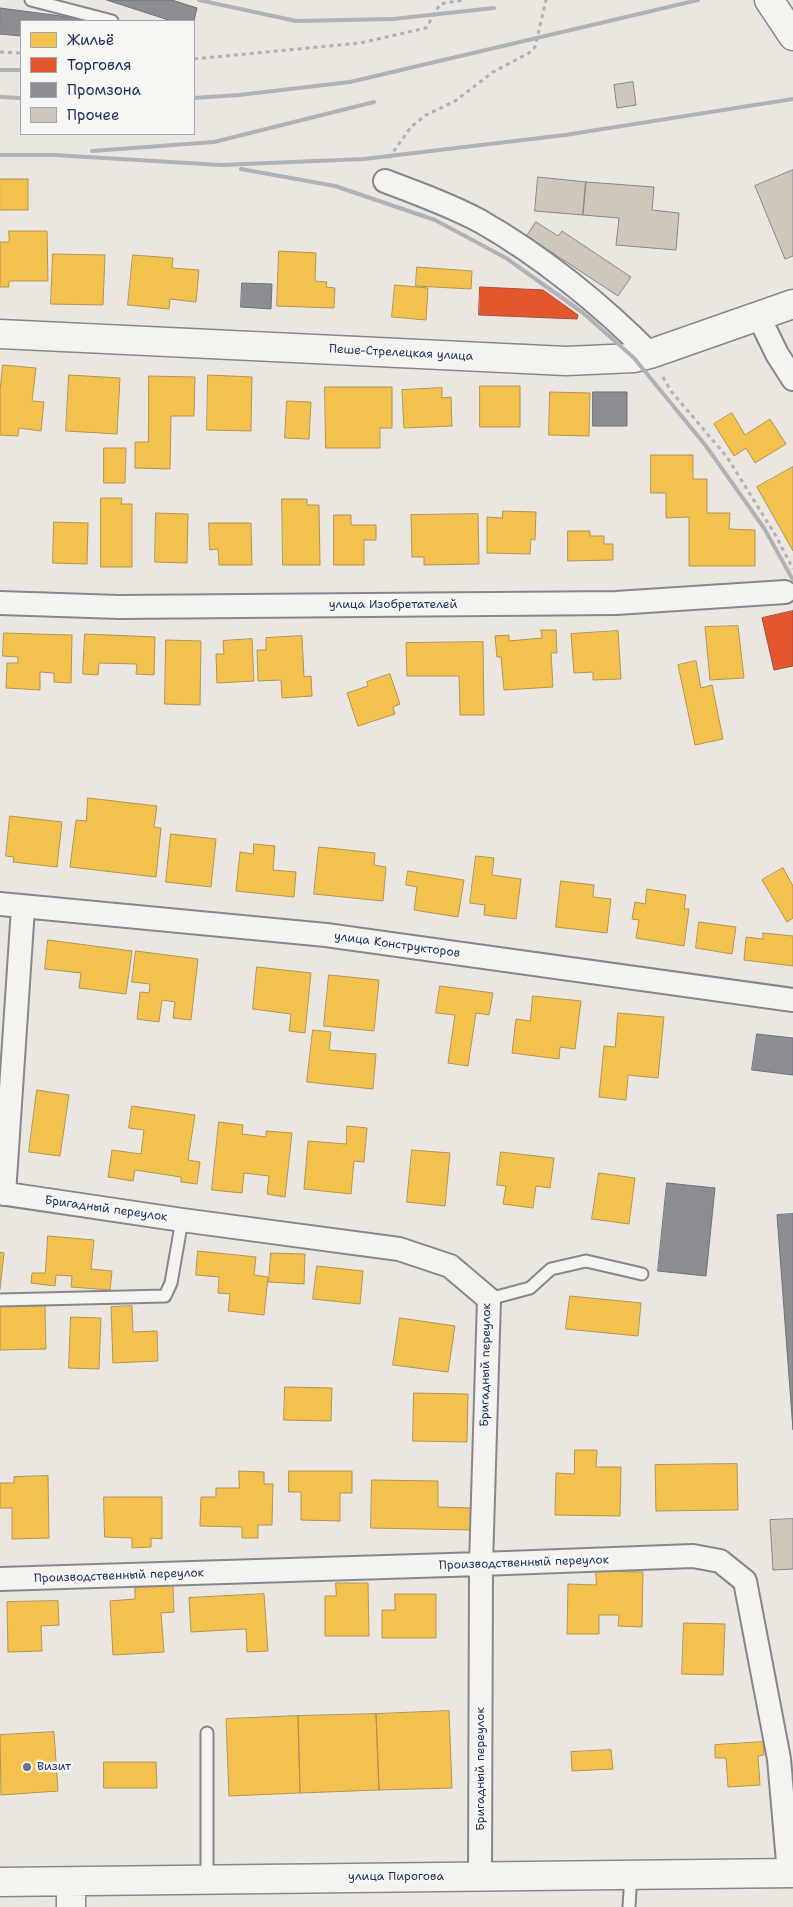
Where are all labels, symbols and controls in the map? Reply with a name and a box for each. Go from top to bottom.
legend [20,20,195,135]
text: Жильё [67,30,114,50]
text: Торговля [67,55,132,75]
text: Промзона [67,80,141,100]
text: Прочее [67,105,119,125]
street label: Пеше-Стрелецкая улица [329,342,473,364]
street label: улица Изобретателей [329,598,457,612]
street label: улица Конструкторов [333,929,461,961]
street label: Бригадный переулок [44,1193,168,1225]
street label: Бригадный переулок [478,1303,494,1427]
street label: Производственный переулок [439,1553,609,1573]
street label: Производственный переулок [34,1566,204,1586]
street label: Бригадный переулок [474,1707,488,1831]
place label: Визит [37,1760,71,1774]
marker: Визит [21,1761,33,1773]
street label: улица Пирогова [348,1870,444,1884]

